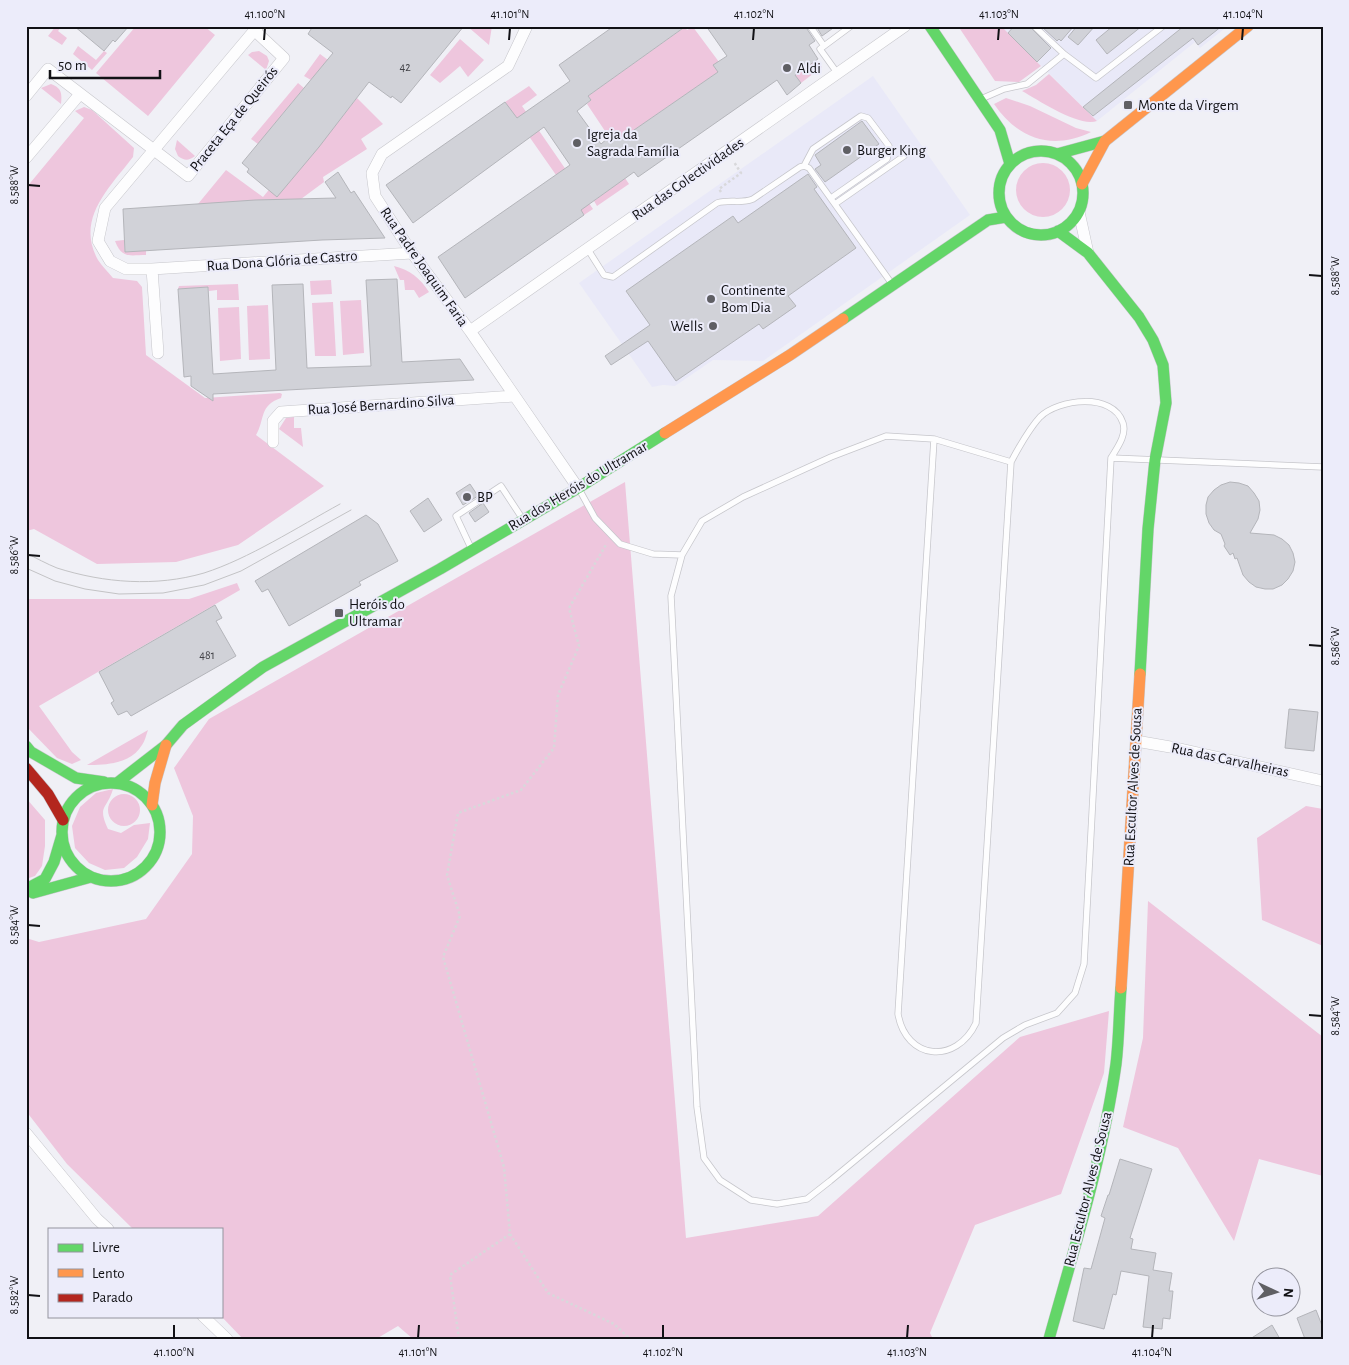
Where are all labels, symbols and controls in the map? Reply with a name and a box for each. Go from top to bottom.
text: 41.100°N [244,8,286,20]
text: 41.101°N [491,8,529,20]
text: 41.102°N [734,8,774,20]
text: 41.103°N [979,8,1019,20]
text: 41.104°N [1223,8,1263,20]
scale bar [50,48,160,80]
text: 50 m [58,58,87,73]
house number: 42 [399,61,411,73]
place label: Aldi [797,61,821,76]
marker: Aldi [781,62,793,74]
street label: Praceta Eça de Queirós [187,64,281,174]
place label: Monte da Virgem [1138,98,1239,113]
marker: Monte da Virgem [1122,99,1134,111]
place label: Igreja da Sagrada Família [587,127,680,159]
street label: Rua das Colectividades [629,135,747,223]
marker: Igreja da Sagrada Família [571,137,583,149]
place label: Burger King [857,143,927,158]
marker: Burger King [841,144,853,156]
text: 8.588°W [8,165,20,205]
street label: Rua Padre Joaquim Faria [377,205,471,329]
street label: Rua Dona Glória de Castro [206,248,358,274]
text: 8.588°W [1329,256,1341,296]
place label: Continente Bom Dia [721,283,786,315]
marker: Continente Bom Dia [705,293,717,305]
place label: Wells [670,319,703,334]
marker: Wells [707,320,719,332]
street label: Rua José Bernardino Silva [307,392,455,418]
street label: Rua dos Heróis do Ultramar [506,438,650,534]
place label: BP [477,490,493,505]
marker: BP [461,491,473,503]
text: 8.586°W [8,535,20,575]
place label: Heróis do Ultramar [349,597,405,629]
marker: Heróis do Ultramar [333,607,345,619]
text: 8.586°W [1329,626,1341,666]
house number: 481 [199,649,215,661]
street label: Rua Escultor Alves de Sousa [1121,707,1145,867]
street label: Rua das Carvalheiras [1170,740,1290,780]
text: 8.584°W [8,905,20,945]
text: 8.584°W [1329,996,1341,1036]
street label: Rua Escultor Alves de Sousa [1061,1110,1115,1268]
legend [48,1228,222,1318]
text: Livre [92,1240,120,1255]
text: Lento [92,1266,125,1281]
north arrow [1252,1268,1302,1318]
text: 8.582°W [8,1275,20,1315]
text: N [1281,1287,1295,1298]
text: Parado [92,1290,133,1305]
text: 41.100°N [153,1346,195,1358]
text: 41.101°N [399,1346,437,1358]
text: 41.102°N [643,1346,683,1358]
text: 41.103°N [887,1346,927,1358]
text: 41.104°N [1132,1346,1172,1358]

